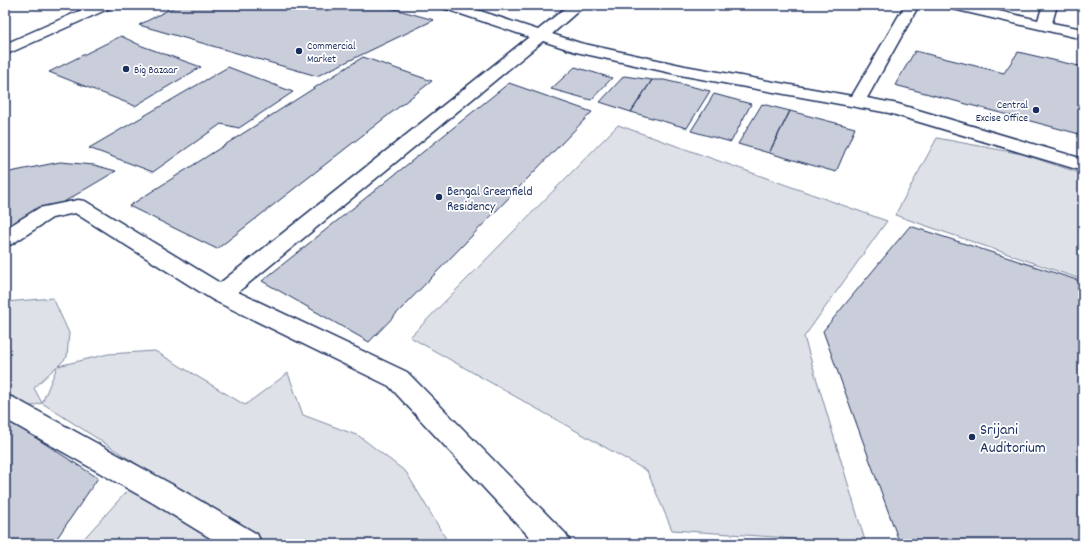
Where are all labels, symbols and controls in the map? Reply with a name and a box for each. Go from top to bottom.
place label: Commercial Market [307,39,356,68]
marker: Commercial Market [294,46,304,56]
place label: Big Bazaar [134,63,178,79]
marker: Big Bazaar [121,64,131,74]
place label: Central Excise Office [976,98,1028,127]
marker: Central Excise Office [1031,105,1041,115]
place label: Bengal Greenfield Residency [447,183,533,217]
marker: Bengal Greenfield Residency [434,192,444,202]
place label: Srijani Auditorium [980,419,1046,460]
marker: Srijani Auditorium [967,432,977,442]

